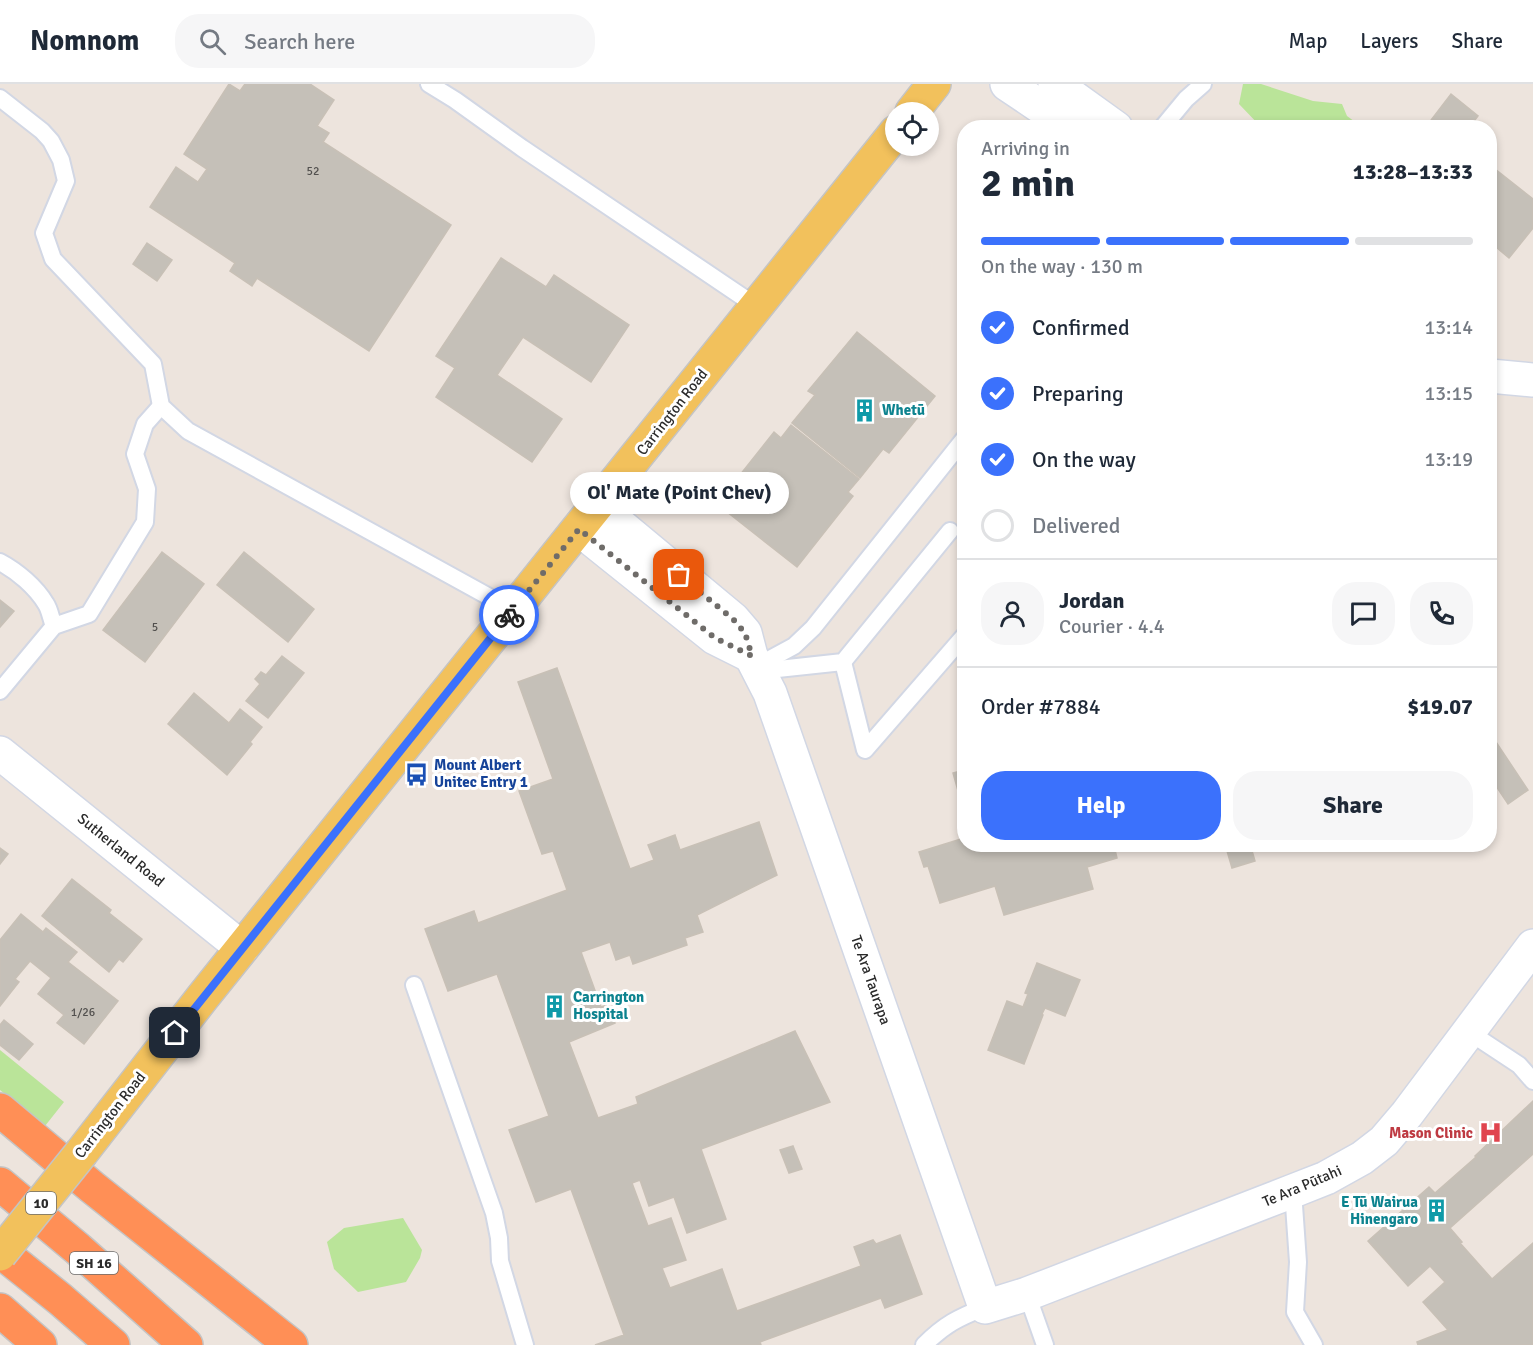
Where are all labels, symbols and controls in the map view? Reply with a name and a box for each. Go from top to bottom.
search box [175,14,595,68]
text: Nomnom [30,24,139,58]
icon: search [196,25,229,58]
text: Search here [244,28,355,55]
text: Map [1289,28,1327,54]
text: Layers [1360,28,1418,54]
text: Share [1451,28,1503,54]
map controls [885,102,939,156]
button: locate [885,102,939,156]
text: Arriving in [981,136,1070,161]
text: 13:28–13:33 [1353,158,1473,185]
text: 2 min [981,159,1075,207]
house number: 52 [307,164,319,179]
text: On the way · 130 m [981,254,1143,279]
icon: check [981,311,1014,344]
text: Confirmed [1032,314,1130,341]
text: 13:14 [1424,315,1473,340]
street label: Carrington Road [633,365,711,459]
icon: check [981,377,1014,410]
text: Preparing [1032,380,1124,407]
text: 13:15 [1424,381,1473,406]
building icon: Whetū [851,397,877,423]
place label: Whetū [882,401,925,419]
icon: check [981,443,1014,476]
text: On the way [1032,446,1136,473]
text: 13:19 [1424,447,1473,472]
callout: Ol' Mate (Point Chev) [570,473,789,515]
text: Ol' Mate (Point Chev) [587,480,772,505]
text: Delivered [1032,512,1120,539]
pin [653,549,704,600]
icon: bag [662,558,695,591]
button: person [981,582,1044,645]
button: chat [1332,582,1395,645]
button: phone [1410,582,1473,645]
courier [479,585,539,645]
text: Jordan [1059,587,1125,614]
icon: bike [493,599,526,632]
text: Courier · 4.4 [1059,614,1165,639]
house number: 5 [152,620,158,635]
text: Order #7884 [981,693,1101,720]
text: $19.07 [1407,693,1473,720]
place label: Mount Albert Unitec Entry 1 [434,756,528,791]
bus stop icon: Mount Albert Unitec Entry 1 [403,761,429,787]
button: Help [981,771,1221,840]
button: Share [1233,771,1473,840]
street label: Sutherland Road [74,809,168,891]
street label: Te Ara Taurapa [847,933,895,1027]
place label: Carrington Hospital [573,988,644,1023]
building icon: Carrington Hospital [542,993,568,1019]
house number: 1/26 [71,1005,95,1020]
pin [149,1007,200,1058]
icon: home [158,1016,191,1049]
street label: Carrington Road [71,1068,149,1162]
hospital icon: Mason Clinic [1478,1120,1504,1146]
place label: Mason Clinic [1389,1124,1473,1142]
street label: Te Ara Pūtahi [1260,1161,1344,1211]
road number: 10 [26,1192,56,1214]
place label: E Tū Wairua Hinengaro [1341,1193,1418,1228]
building icon: E Tū Wairua Hinengaro [1423,1198,1449,1224]
road number: SH 16 [70,1252,118,1274]

